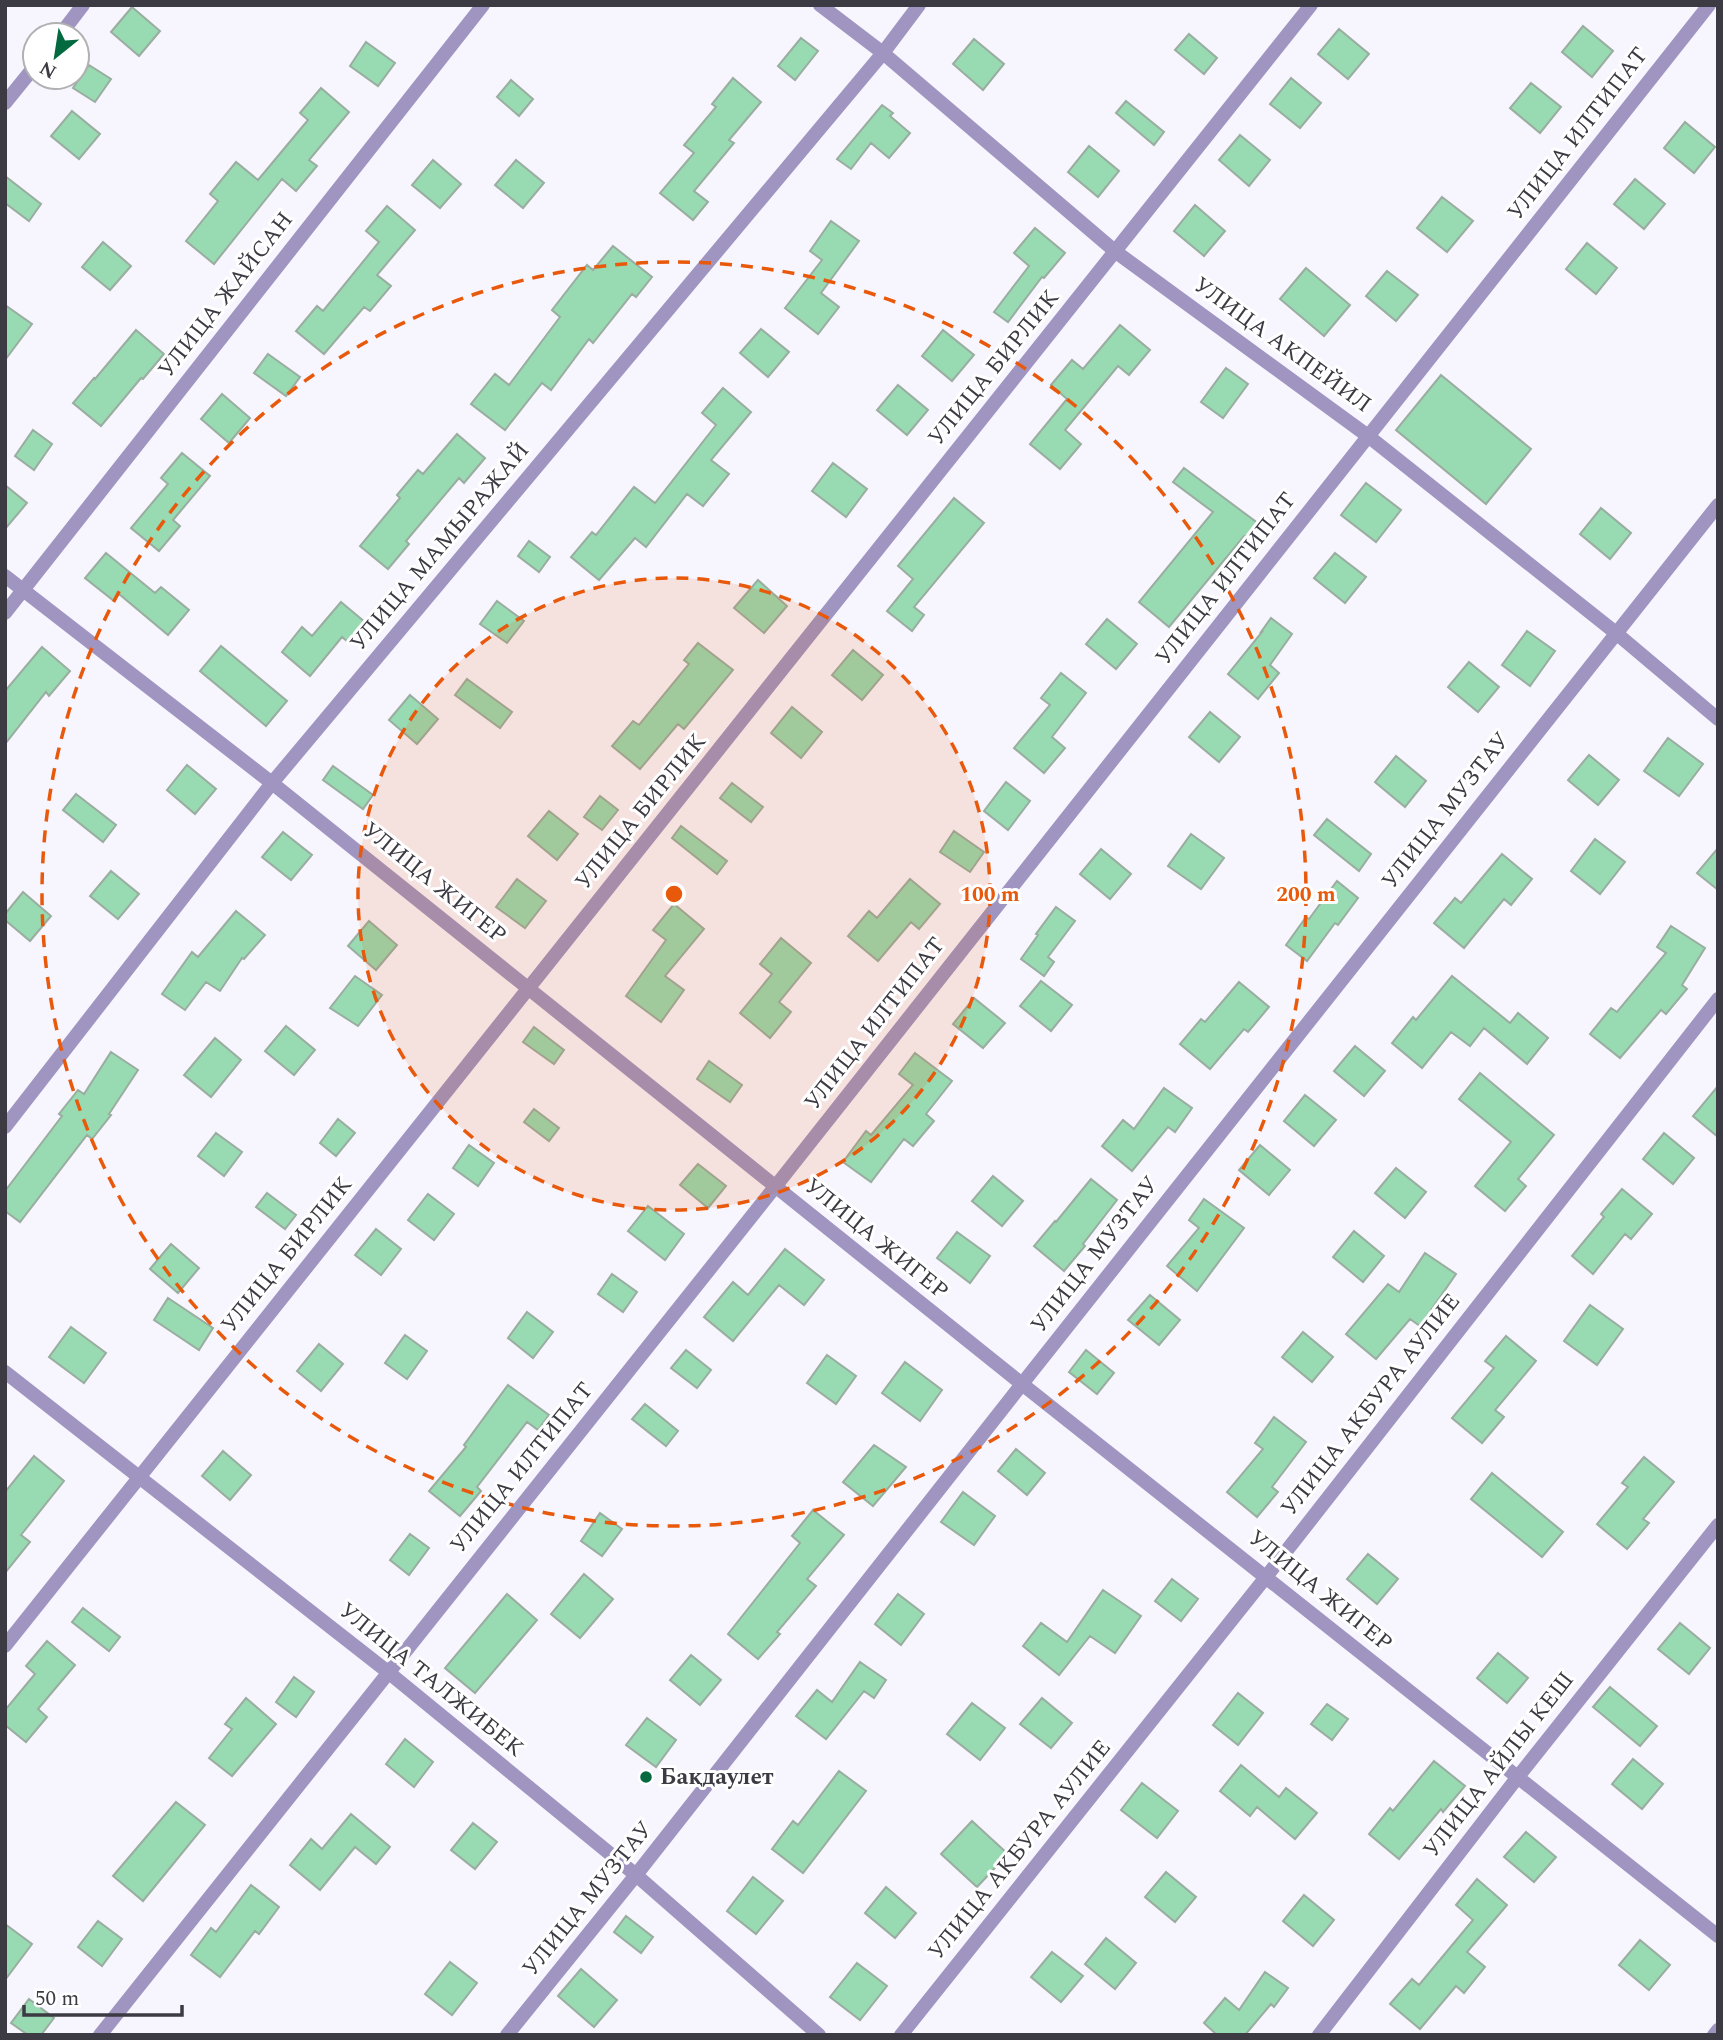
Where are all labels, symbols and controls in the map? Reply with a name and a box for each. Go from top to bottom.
north arrow [21,21,91,91]
street label: УЛИЦА ИЛТИПАТ [1499,40,1657,228]
text: N [34,53,62,86]
street label: УЛИЦА ЖАЙСАН [150,204,302,386]
street label: УЛИЦА АКПЕЙИЛ [1186,268,1378,422]
street label: УЛИЦА БИРЛИК [920,282,1069,454]
street label: УЛИЦА МАМЫРАЖАЙ [342,435,538,659]
street label: УЛИЦА ИЛТИПАТ [1147,485,1305,673]
street label: УЛИЦА МУЗТАУ [1373,725,1519,897]
street label: УЛИЦА БИРЛИК [567,726,716,898]
street label: УЛИЦА ЖИГЕР [354,814,514,952]
text: 100 m [960,879,1020,911]
text: 200 m [1276,879,1336,911]
centre of rings [662,882,686,906]
street label: УЛИЦА ИЛТИПАТ [796,930,954,1118]
street label: УЛИЦА БИРЛИК [213,1169,362,1341]
street label: УЛИЦА МУЗТАУ [1022,1169,1168,1341]
street label: УЛИЦА ЖИГЕР [796,1170,956,1308]
street label: УЛИЦА АКБУРА АУЛИЕ [1273,1286,1469,1524]
street label: УЛИЦА ИЛТИПАТ [442,1375,602,1561]
street label: УЛИЦА ЖИГЕР [1240,1522,1400,1660]
street label: УЛИЦА ТАЛЖИБЕК [331,1594,532,1766]
street label: УЛИЦА АЙЛЫ КЕШ [1415,1664,1583,1866]
street label: УЛИЦА АКБУРА АУЛИЕ [920,1732,1120,1968]
place label: Бақдаулет [660,1760,774,1795]
marker: Бақдаулет [638,1769,654,1785]
street label: УЛИЦА МУЗТАУ [514,1814,662,1984]
scale bar [24,1974,182,2018]
text: 50 m [35,1983,79,2015]

